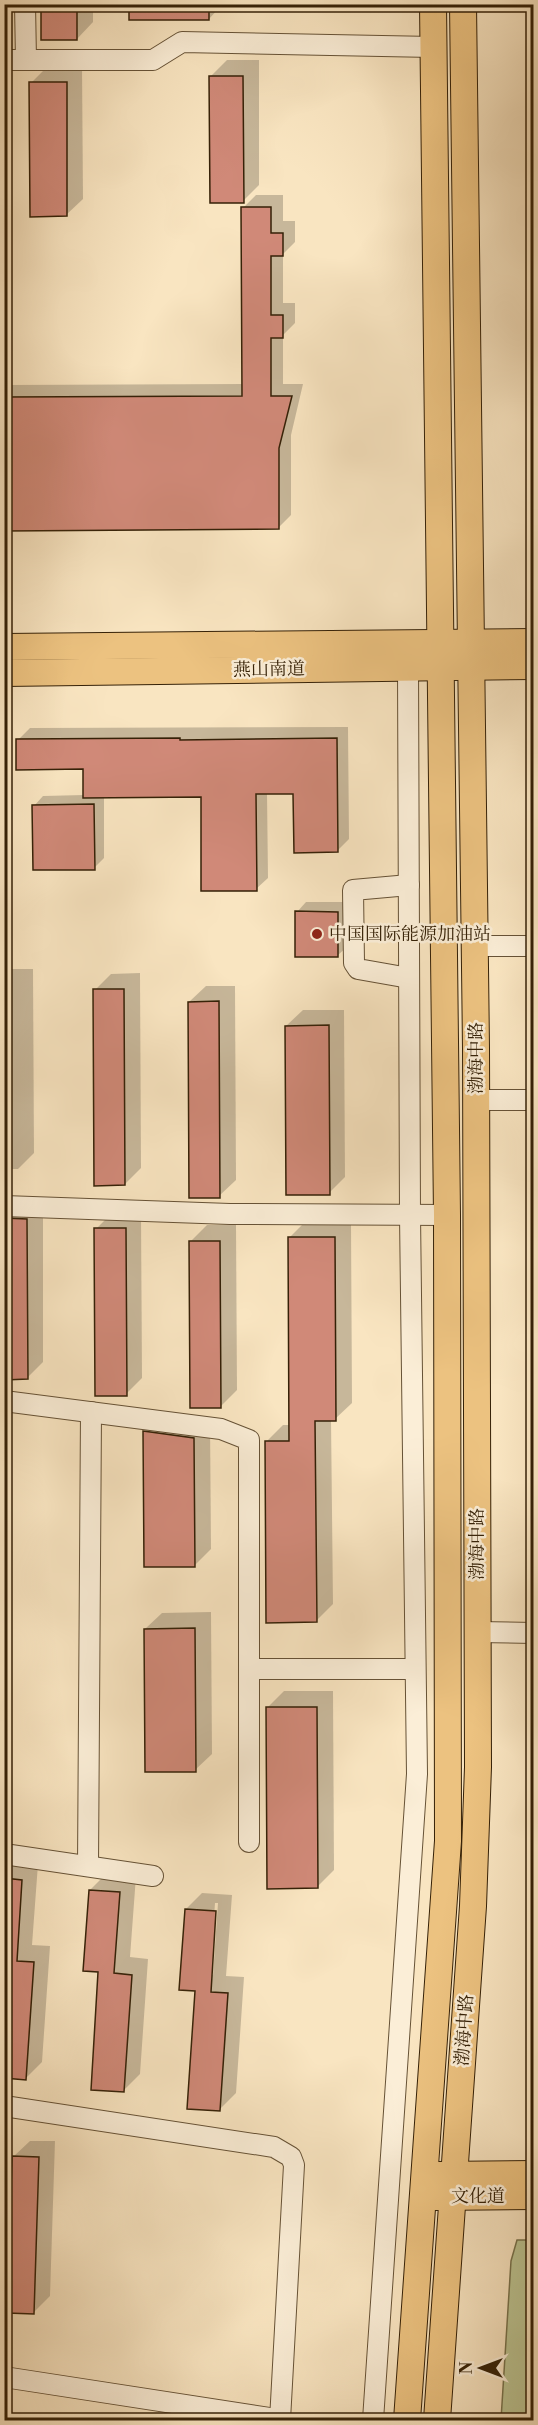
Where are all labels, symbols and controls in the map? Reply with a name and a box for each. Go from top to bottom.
street label: 燕山南道 [233,657,305,682]
place label: 中国国际能源加油站 [329,923,491,946]
marker: 中国国际能源加油站 [310,927,324,941]
street label: 渤海中路 [465,1022,488,1094]
street label: 渤海中路 [466,1508,489,1580]
street label: 渤海中路 [451,1993,478,2067]
street label: 文化道 [451,2185,505,2208]
north arrow [451,2338,511,2398]
text: N [457,2361,477,2374]

